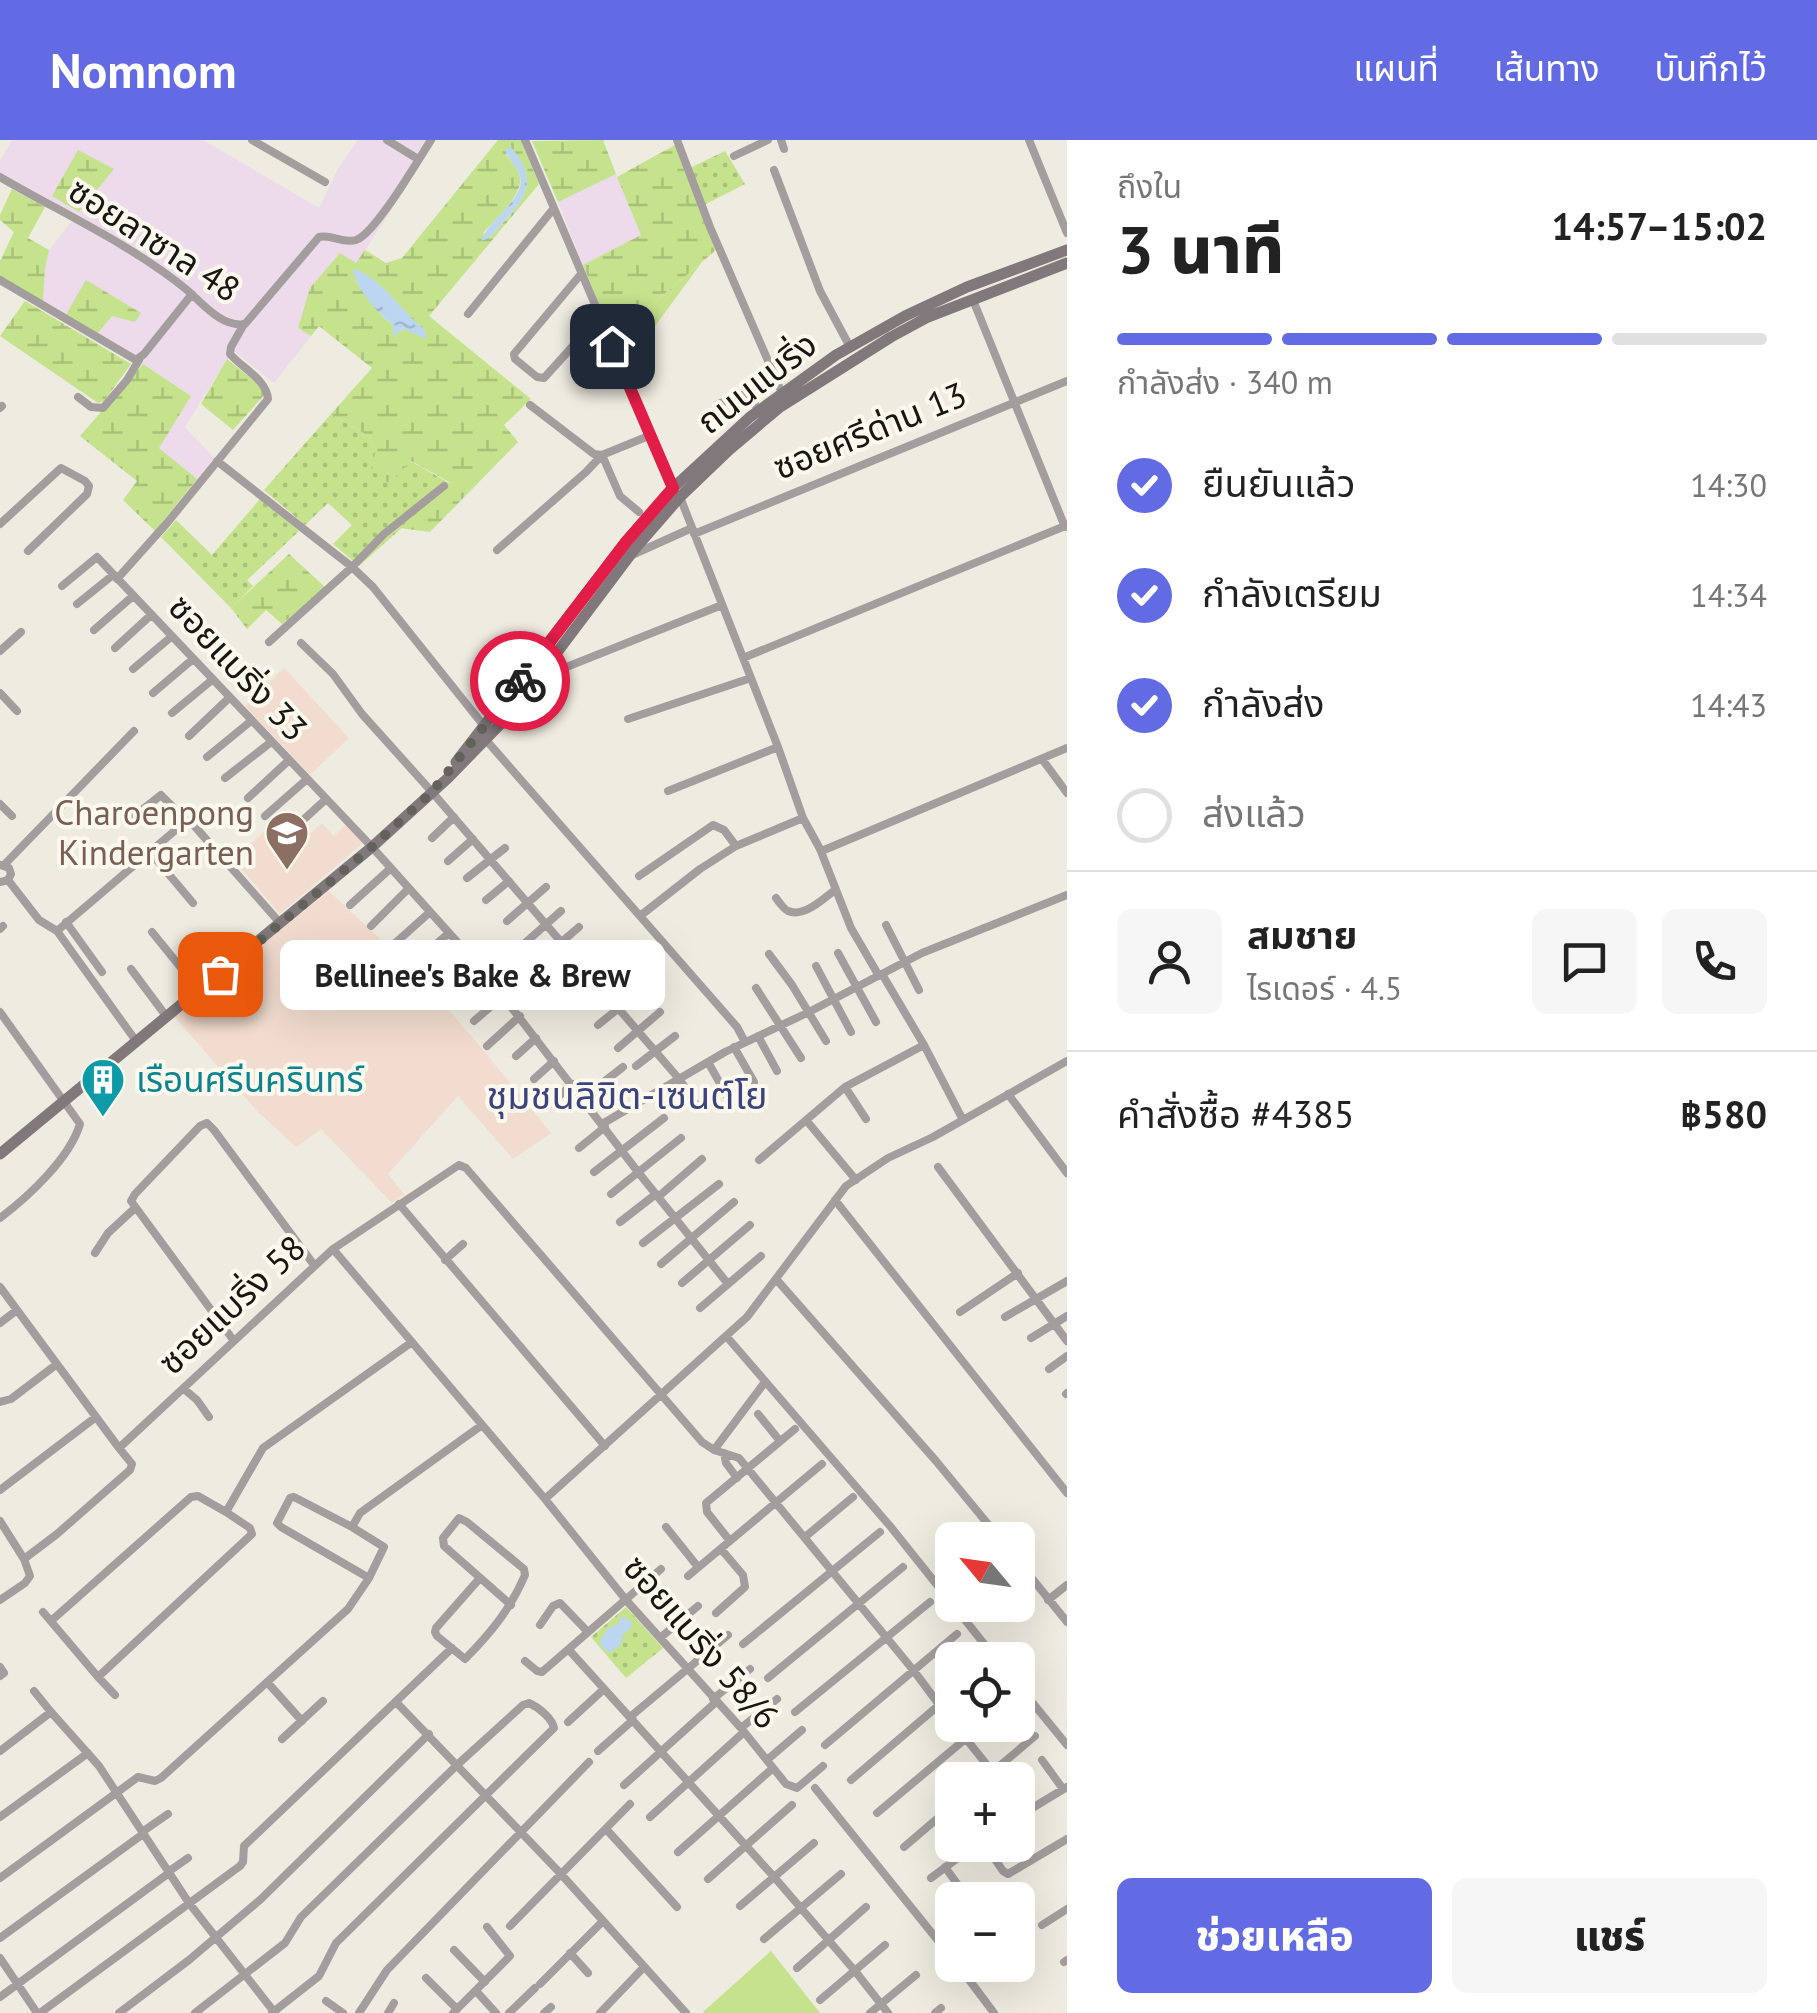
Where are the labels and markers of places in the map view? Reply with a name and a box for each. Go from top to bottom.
pin [570,304,655,389]
place label: Charoenpong Kindergarten [54,789,254,875]
school or university icon: Charoenpong Kindergarten [264,810,310,871]
pin [178,932,263,1017]
callout: Bellinee's Bake & Brew [280,939,665,1009]
place label: เรือนศรีนครินทร์ [136,1056,365,1102]
building icon: เรือนศรีนครินทร์ [80,1057,126,1118]

